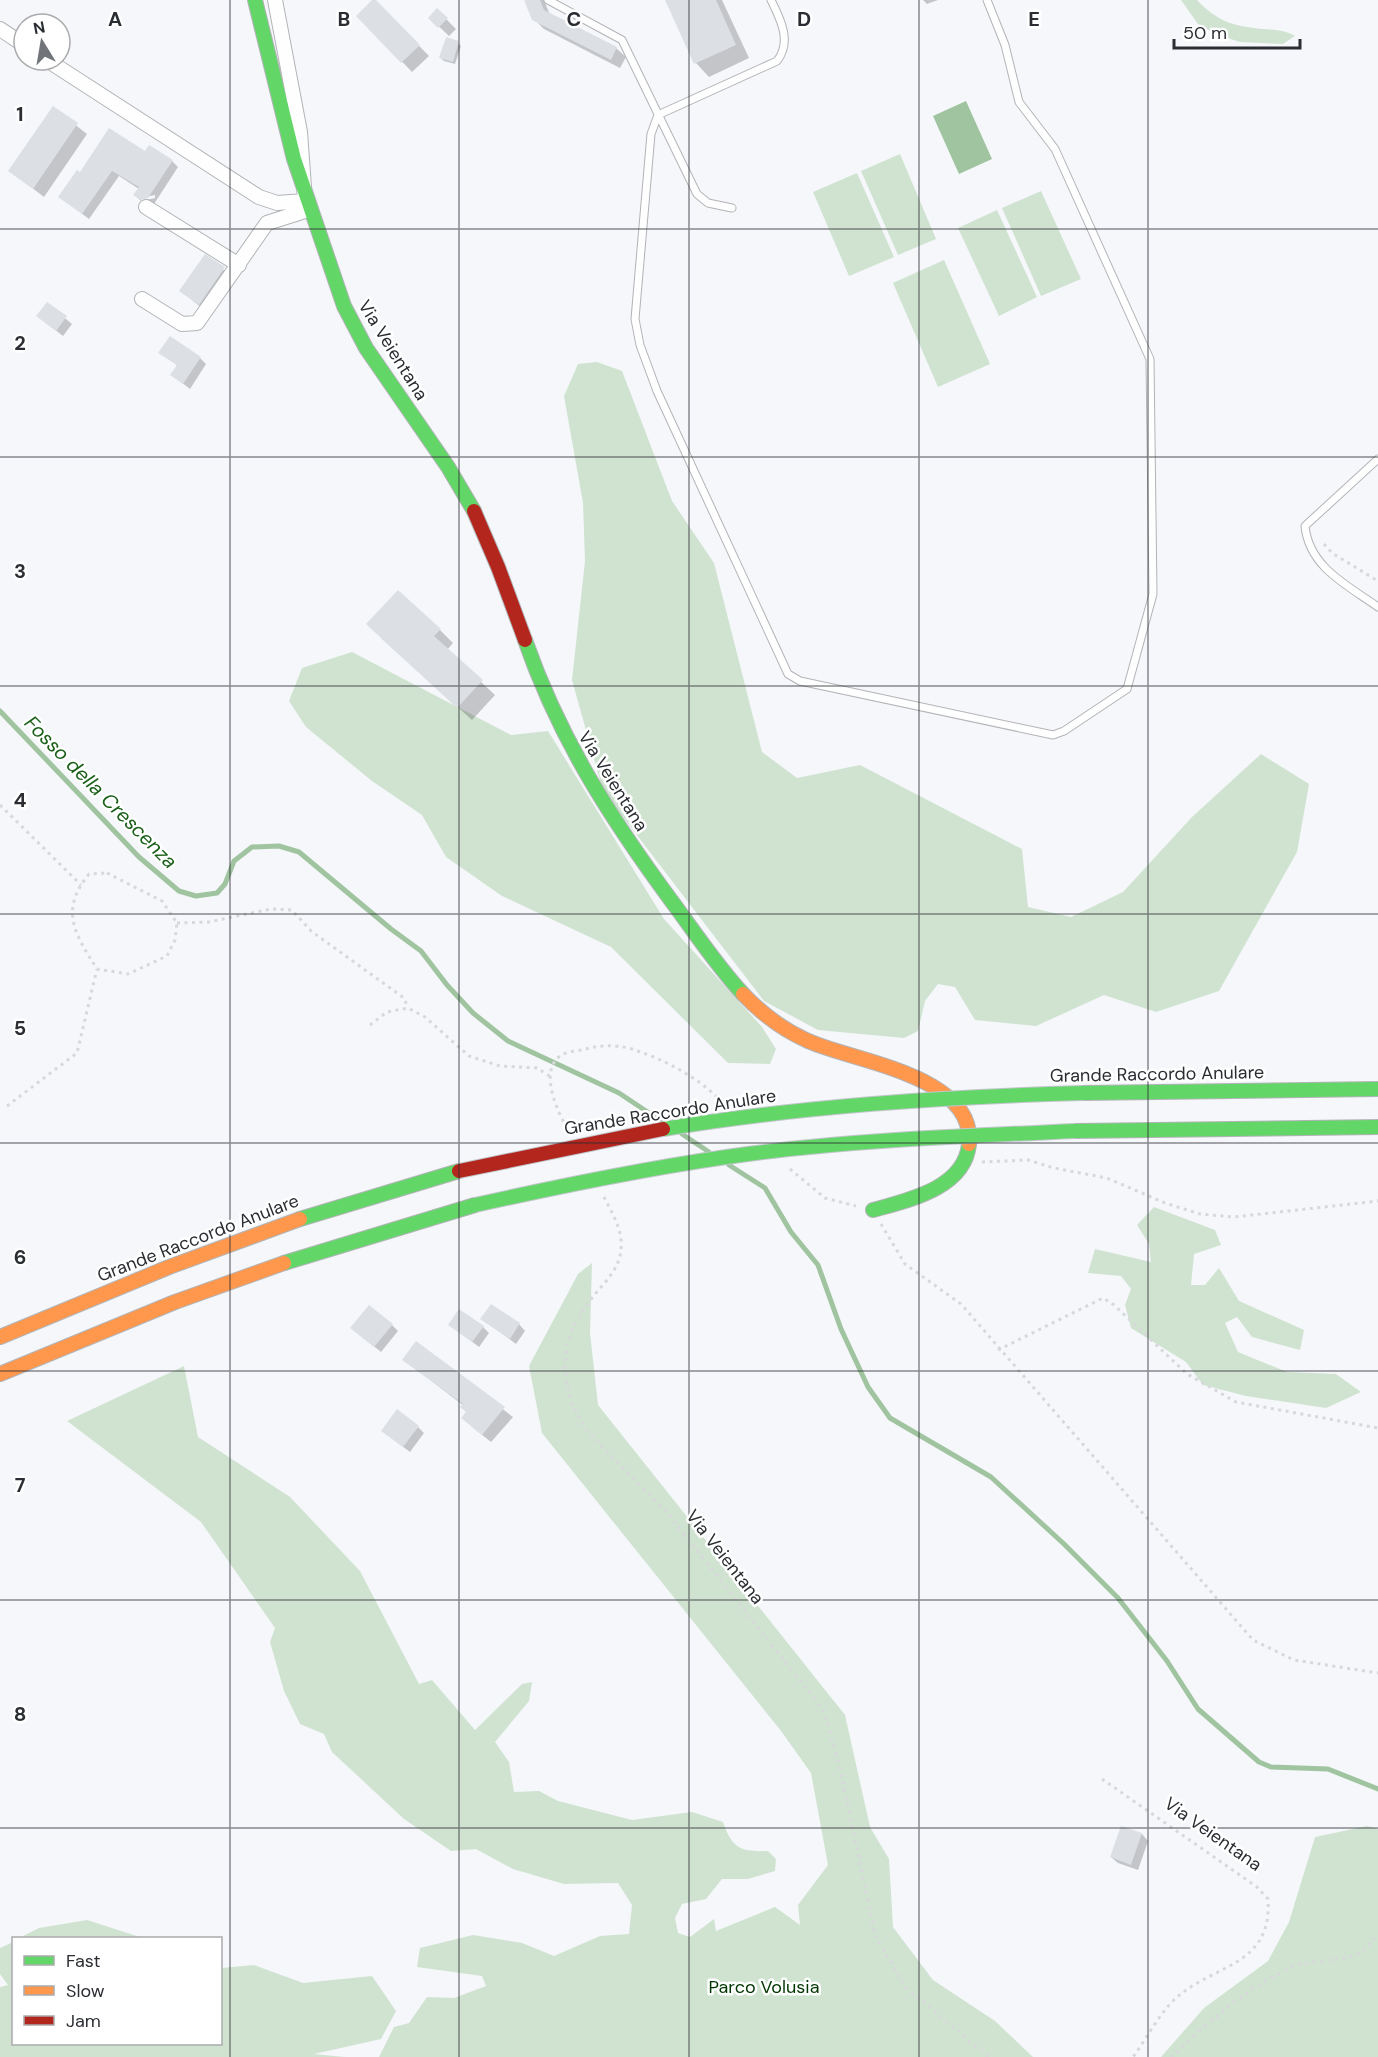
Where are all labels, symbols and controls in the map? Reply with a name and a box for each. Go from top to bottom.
text: A [108,6,122,32]
text: B [338,6,350,32]
text: C [567,6,581,32]
text: D [797,6,811,32]
text: E [1028,6,1040,32]
north arrow [12,12,72,72]
scale bar [1174,12,1300,50]
text: N [32,16,47,39]
text: 50 m [1183,21,1227,45]
text: 1 [16,101,24,127]
street label: Via Veientana [353,295,433,405]
text: 2 [14,330,26,356]
text: 3 [14,558,26,584]
water label: Fosso della Crescenza [19,710,183,874]
street label: Via Veientana [573,726,653,836]
text: 4 [14,787,27,813]
text: 5 [14,1015,26,1041]
street label: Grande Raccordo Anulare [1050,1060,1264,1088]
street label: Grande Raccordo Anulare [562,1083,778,1141]
street label: Grande Raccordo Anulare [94,1188,302,1288]
text: 6 [14,1244,26,1270]
text: 7 [15,1472,26,1498]
street label: Via Veientana [680,1505,770,1609]
text: 8 [14,1701,26,1727]
street label: Via Veientana [1159,1792,1267,1876]
legend [12,1937,222,2045]
text: Fast [66,1949,101,1973]
park label: Parco Volusia [709,1975,819,1999]
text: Slow [66,1979,105,2003]
text: Jam [66,2009,101,2033]

